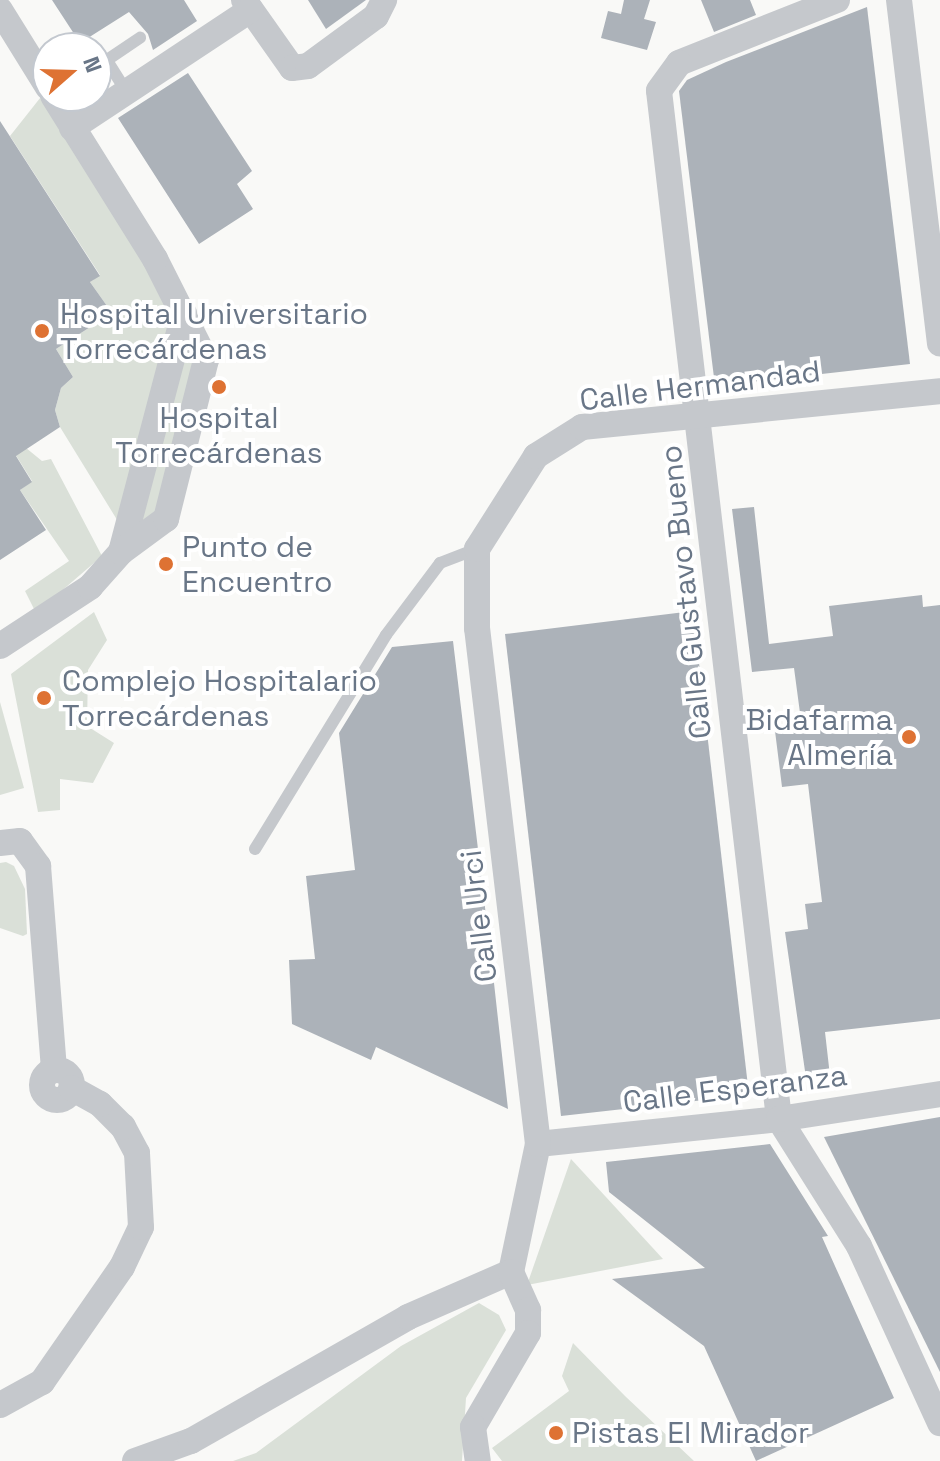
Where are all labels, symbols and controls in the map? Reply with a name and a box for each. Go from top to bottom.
north arrow [32,32,112,112]
text: N [77,53,108,76]
place label: Hospital Universitario Torrecárdenas [60,296,368,366]
marker: Hospital Universitario Torrecárdenas [31,320,53,342]
street label: Calle Hermandad [578,353,822,419]
marker: Hospital Torrecárdenas [210,378,228,396]
place label: Hospital Torrecárdenas [115,400,323,470]
street label: Calle Gustavo Bueno [653,443,719,741]
place label: Punto de Encuentro [182,529,332,600]
marker: Punto de Encuentro [157,555,175,573]
place label: Complejo Hospitalario Torrecárdenas [62,663,377,734]
marker: Complejo Hospitalario Torrecárdenas [33,687,55,709]
place label: Bidafarma Almería [746,702,893,772]
marker: Bidafarma Almería [900,728,918,746]
street label: Calle Urci [453,848,505,984]
street label: Calle Esperanza [621,1057,849,1121]
place label: Pistas El Mirador [572,1415,809,1451]
marker: Pistas El Mirador [547,1424,565,1442]

